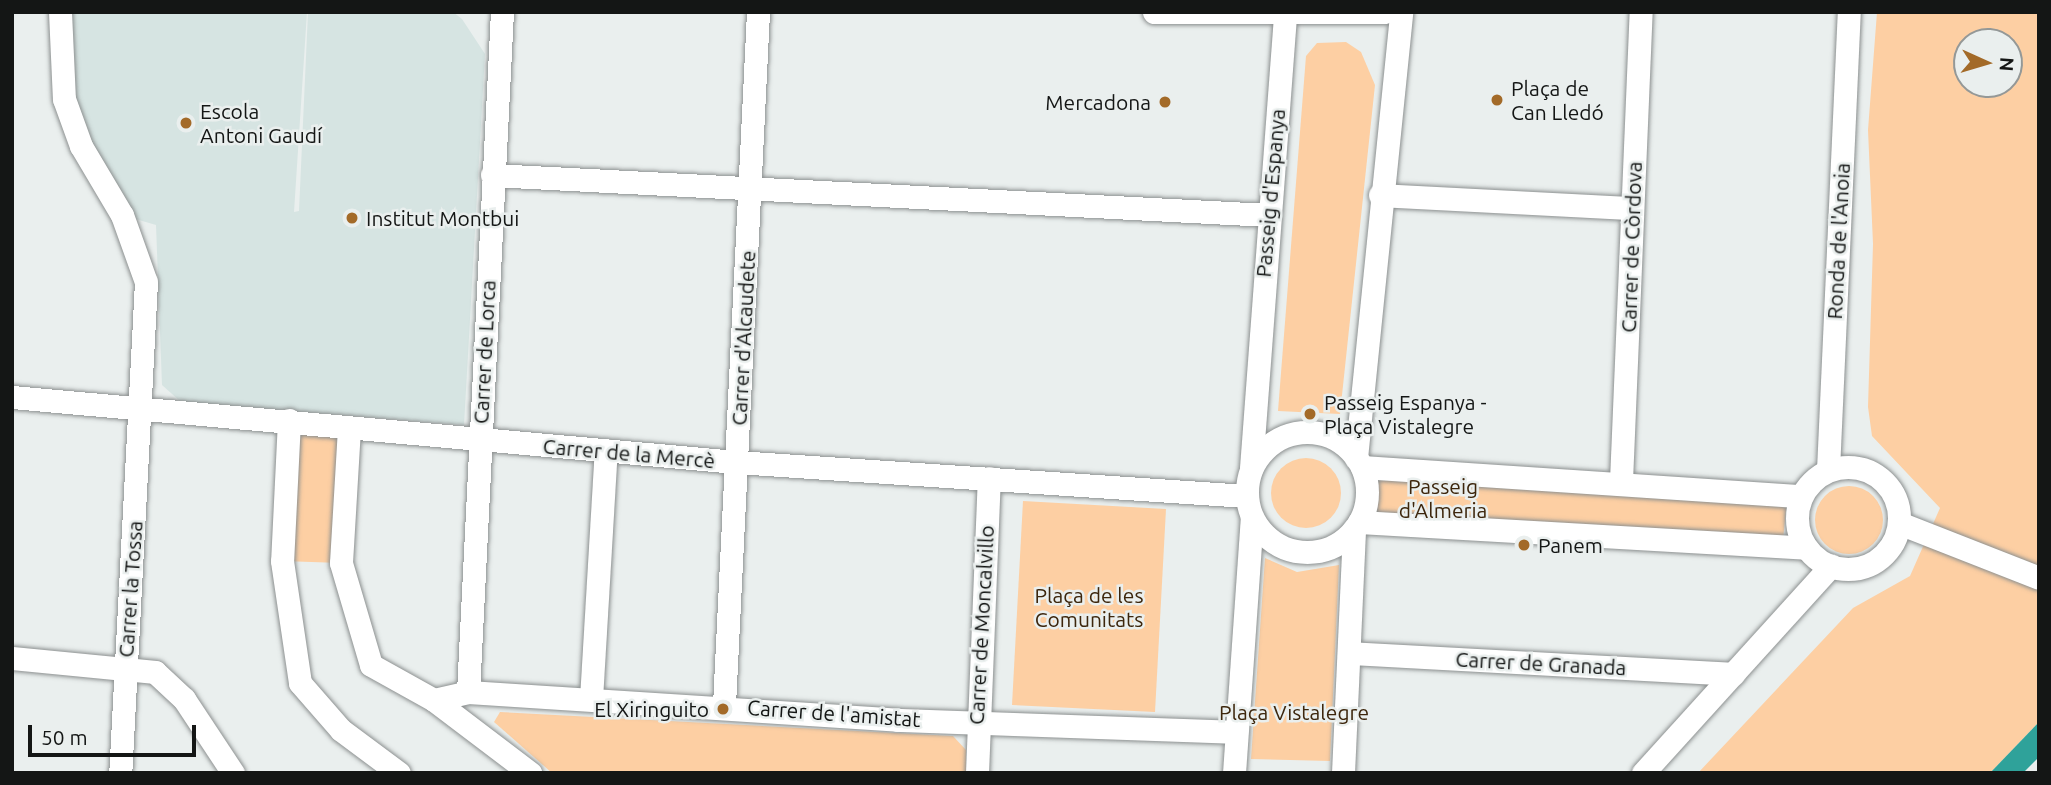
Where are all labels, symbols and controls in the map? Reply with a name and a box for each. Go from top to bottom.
north arrow [1953,28,2023,98]
text: N [1995,56,2018,72]
place label: Plaça de Can Lledó [1511,75,1604,125]
place label: Mercadona [1045,89,1151,115]
marker: Plaça de Can Lledó [1489,92,1505,108]
marker: Mercadona [1157,94,1173,110]
place label: Escola Antoni Gaudí [200,98,322,148]
street label: Passeig d'Espanya [1250,108,1290,278]
marker: Escola Antoni Gaudí [178,115,194,131]
street label: Carrer de Còrdova [1615,161,1647,333]
street label: Ronda de l'Anoia [1821,162,1855,320]
place label: Institut Montbui [366,205,519,231]
marker: Institut Montbui [344,210,360,226]
street label: Carrer d'Alcaudete [726,250,760,426]
street label: Carrer de Lorca [468,279,500,425]
place label: Passeig Espanya - Plaça Vistalegre [1324,389,1487,439]
marker: Passeig Espanya - Plaça Vistalegre [1302,406,1318,422]
street label: Carrer de la Mercè [542,433,716,473]
park label: Passeig d'Almeria [1399,473,1487,523]
street label: Carrer la Tossa [113,520,147,658]
street label: Carrer de Moncalvillo [963,525,999,725]
place label: Panem [1538,532,1603,558]
marker: Panem [1516,537,1532,553]
park label: Plaça de les Comunitats [1034,582,1144,632]
street label: Carrer de Granada [1455,646,1627,680]
street label: Carrer de l'amistat [747,694,921,732]
place label: El Xiringuito [594,696,709,722]
park label: Plaça Vistalegre [1219,699,1369,725]
marker: El Xiringuito [715,701,731,717]
scale bar [32,712,200,756]
text: 50 m [41,725,88,749]

